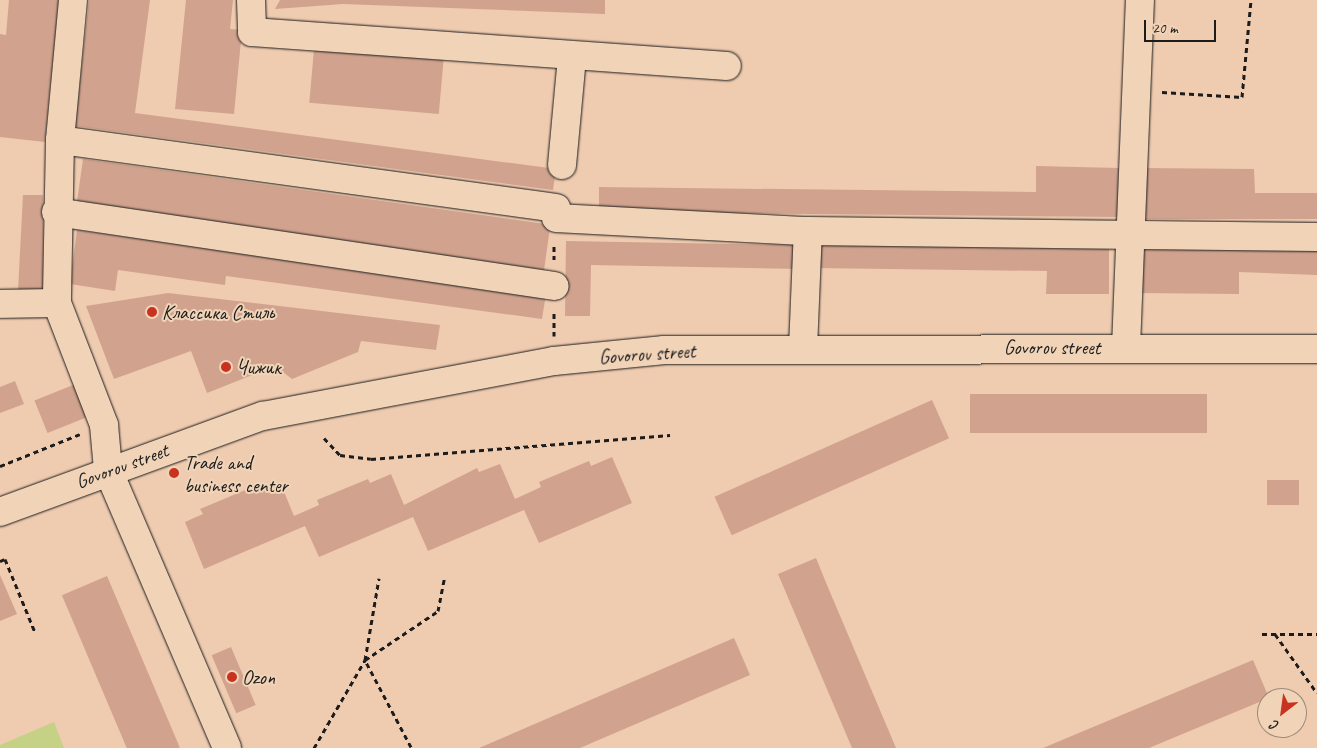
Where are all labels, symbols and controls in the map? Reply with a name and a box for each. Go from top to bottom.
scale bar [1147,10,1220,42]
text: 20 m [1152,19,1178,38]
place label: Классика Стиль [162,300,271,324]
marker: Классика Стиль [146,306,158,318]
street label: Govorov street [1004,335,1100,359]
street label: Govorov street [598,339,696,369]
place label: Чижик [236,355,281,379]
marker: Чижик [220,361,232,373]
street label: Govorov street [73,438,171,494]
place label: Trade and business center [184,450,287,497]
marker: Trade and business center [168,467,180,479]
place label: Ozon [242,665,275,689]
marker: Ozon [226,671,238,683]
north arrow [1257,688,1307,738]
text: С [1268,716,1282,735]

